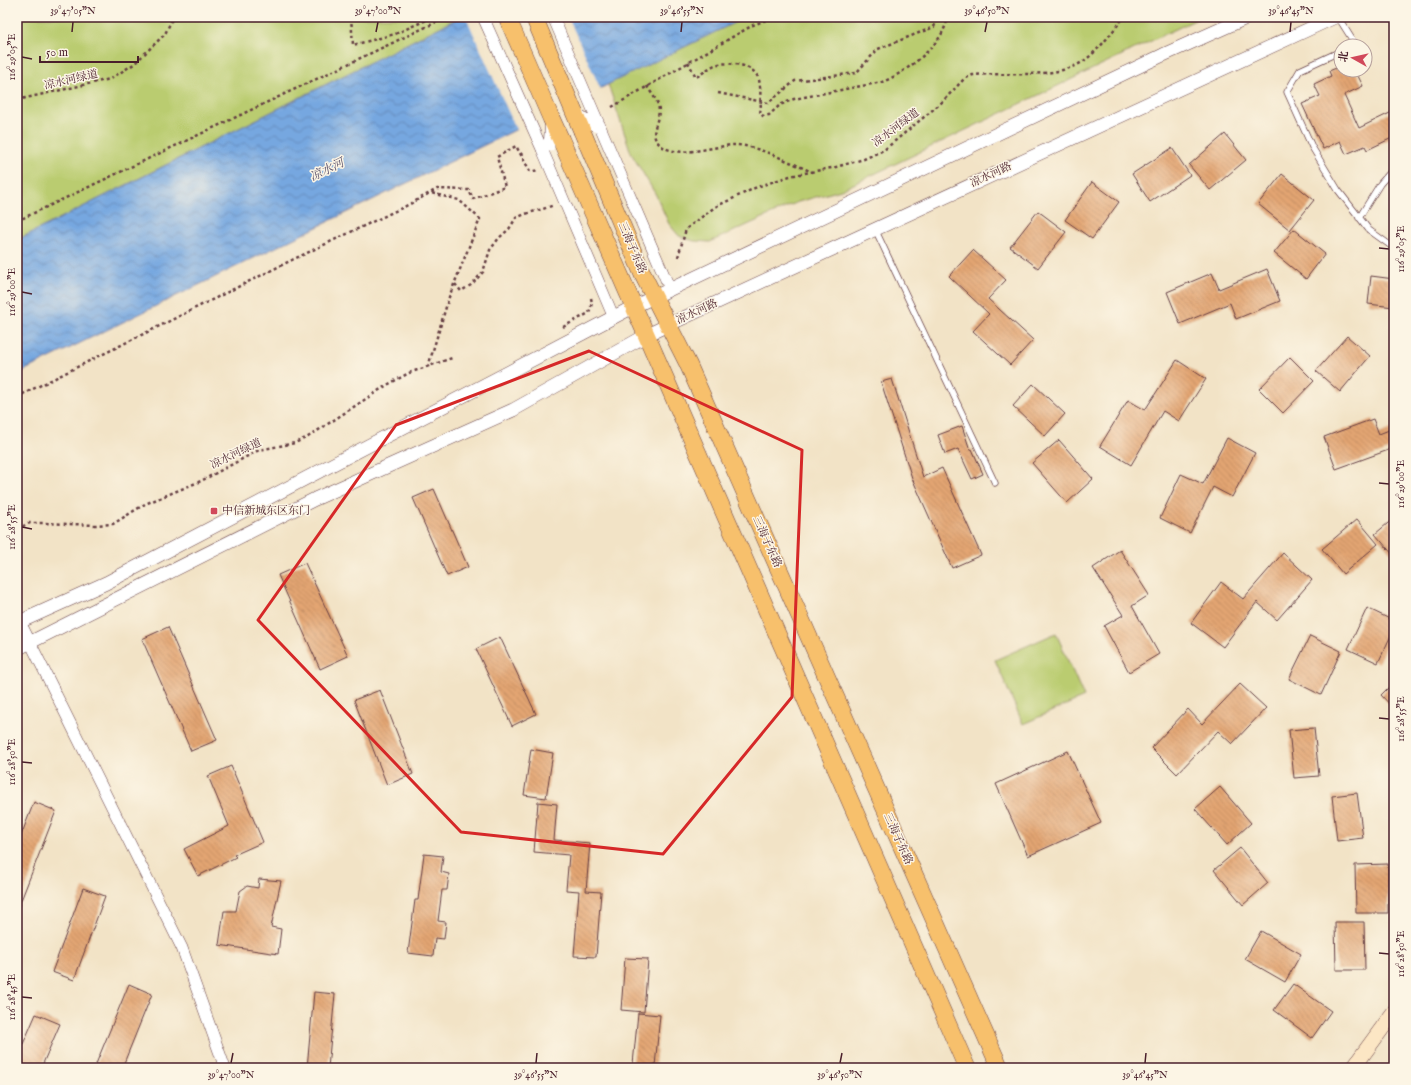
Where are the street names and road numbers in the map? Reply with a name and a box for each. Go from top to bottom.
street label: 凉水河绿道 [43,67,99,93]
street label: 凉水河绿道 [870,106,922,150]
street label: 凉水河路 [968,159,1014,191]
street label: 三海子东路 [615,220,649,276]
street label: 凉水河路 [674,296,720,328]
street label: 凉水河绿道 [208,436,264,472]
street label: 三海子东路 [749,514,785,570]
street label: 三海子东路 [880,811,916,867]

